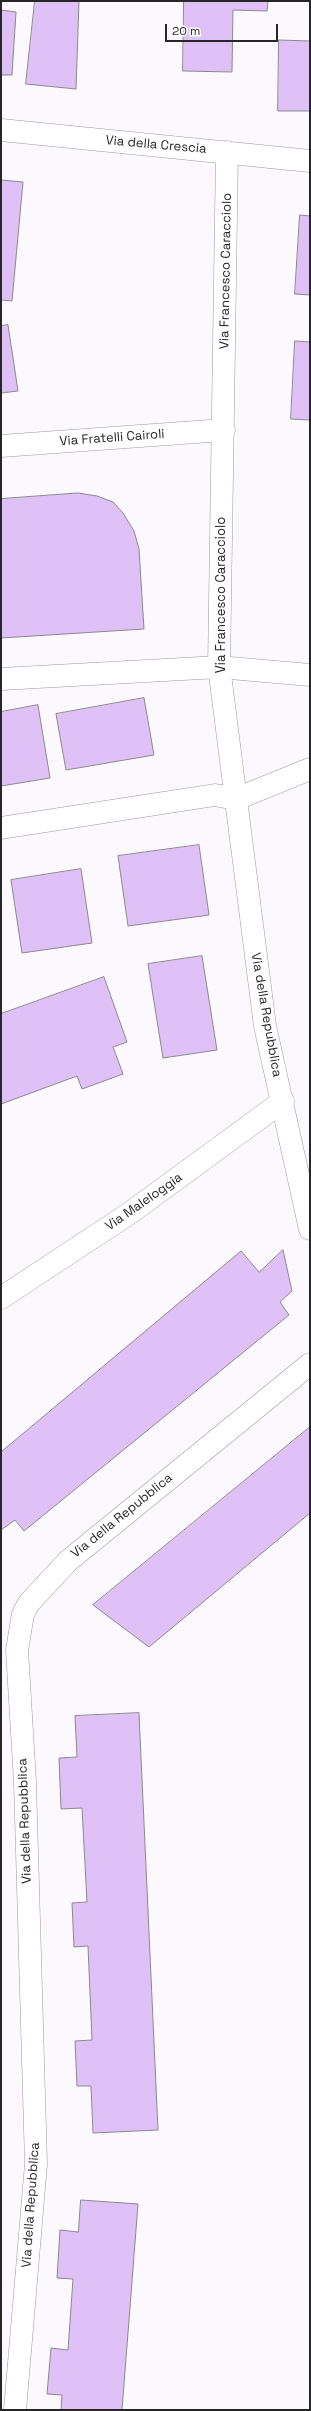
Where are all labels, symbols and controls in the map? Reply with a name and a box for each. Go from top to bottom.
scale bar [167,16,280,42]
text: 20 m [172,23,200,39]
street label: Via della Crescia [105,133,207,157]
street label: Via Francesco Caracciolo [217,193,235,349]
street label: Via Fratelli Cairoli [59,427,165,449]
street label: Via Francesco Caracciolo [213,517,229,673]
street label: Via della Repubblica [247,952,285,1078]
street label: Via Maleloggia [103,1170,185,1234]
street label: Via della Repubblica [68,1470,176,1562]
street label: Via della Repubblica [15,1758,35,1884]
street label: Via della Repubblica [19,2142,43,2268]

